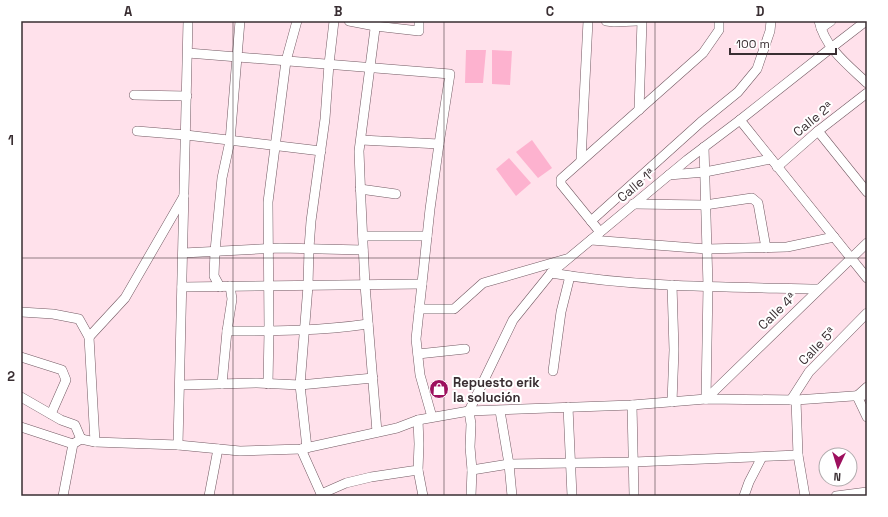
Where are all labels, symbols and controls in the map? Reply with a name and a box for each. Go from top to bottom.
text: A [124,3,133,20]
text: B [334,3,343,20]
text: C [546,3,554,20]
text: D [756,3,765,20]
scale bar [730,30,836,56]
text: 100 m [736,36,770,52]
street label: Calle 2ª [790,97,837,140]
text: 1 [8,132,14,149]
street label: Calle 1ª [614,164,659,206]
street label: Calle 4ª [754,288,800,333]
street label: Calle 5ª [795,323,840,369]
text: 2 [7,368,15,385]
place label: Repuesto erik la solución [453,374,540,406]
shop icon: Repuesto erik la solución [428,378,450,400]
north arrow [818,447,858,487]
text: N [833,470,841,484]

